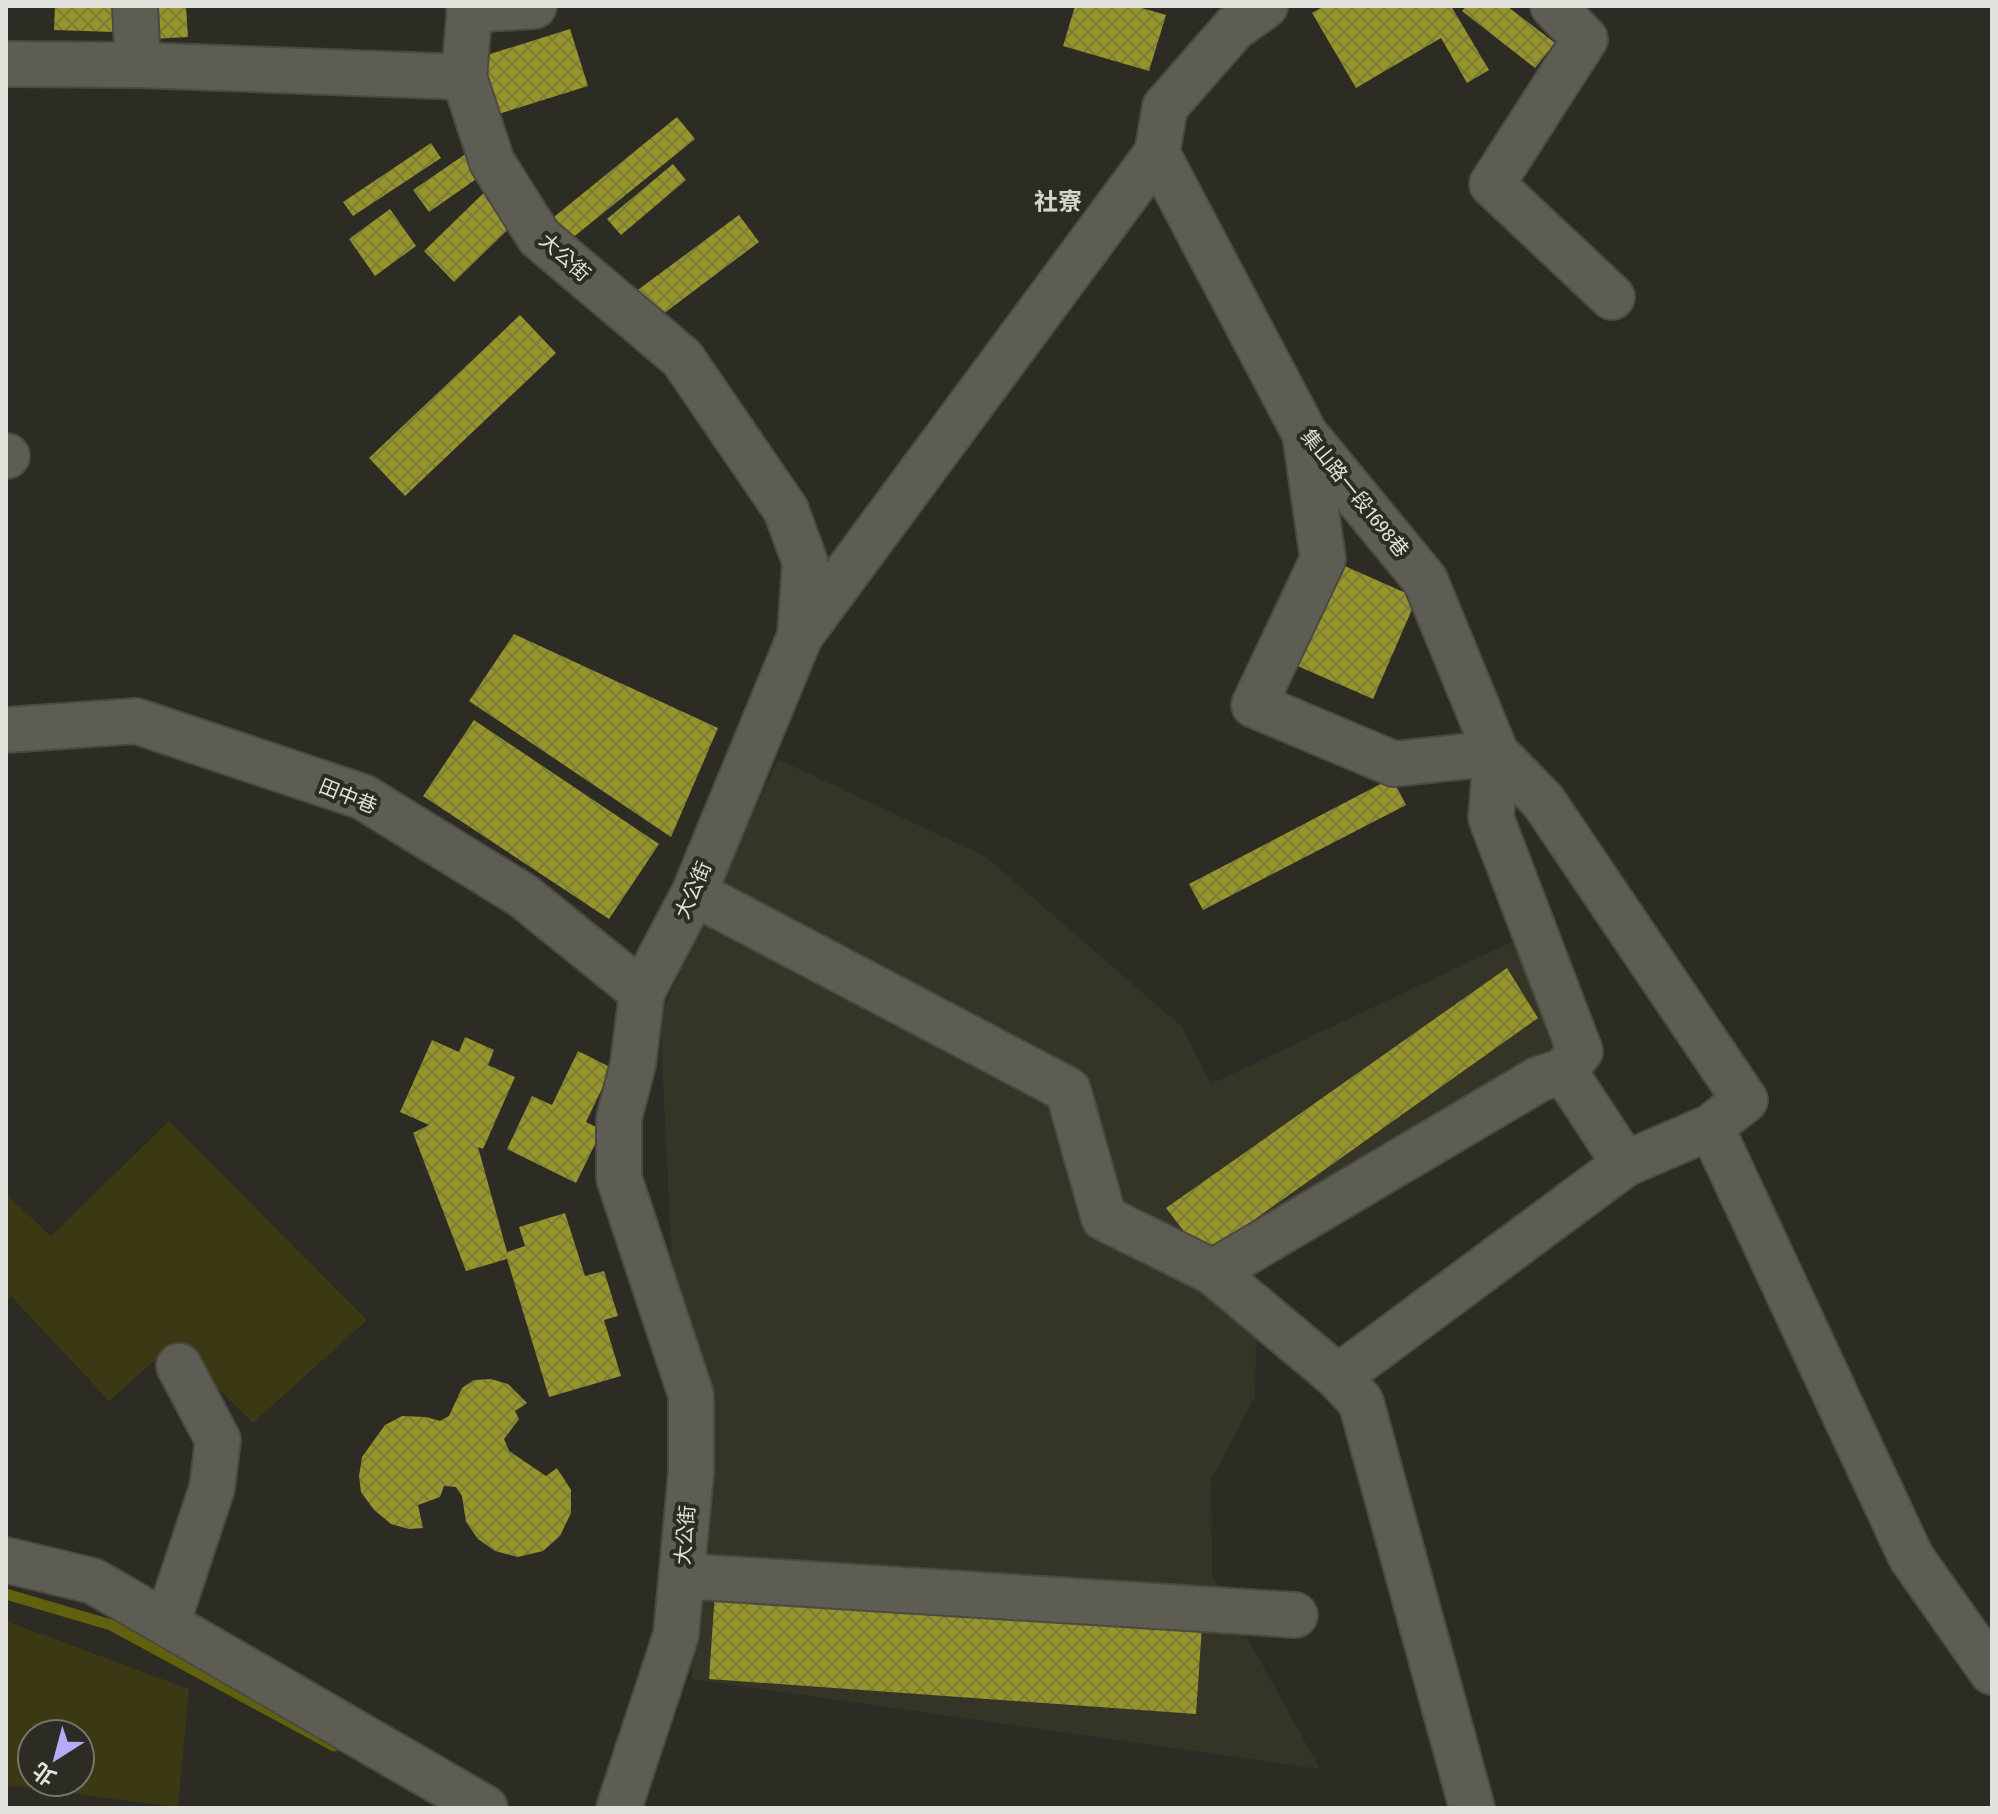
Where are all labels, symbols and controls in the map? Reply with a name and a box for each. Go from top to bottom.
district label: 社寮 [1034,188,1082,216]
street label: 大公街 [535,228,595,286]
street label: 集山路一段1698巷 [1296,424,1414,562]
street label: 田中巷 [316,774,380,818]
street label: 大公街 [670,858,716,922]
street label: 大公街 [670,1504,700,1566]
north arrow [16,1718,96,1798]
text: 北 [28,1756,61,1791]

